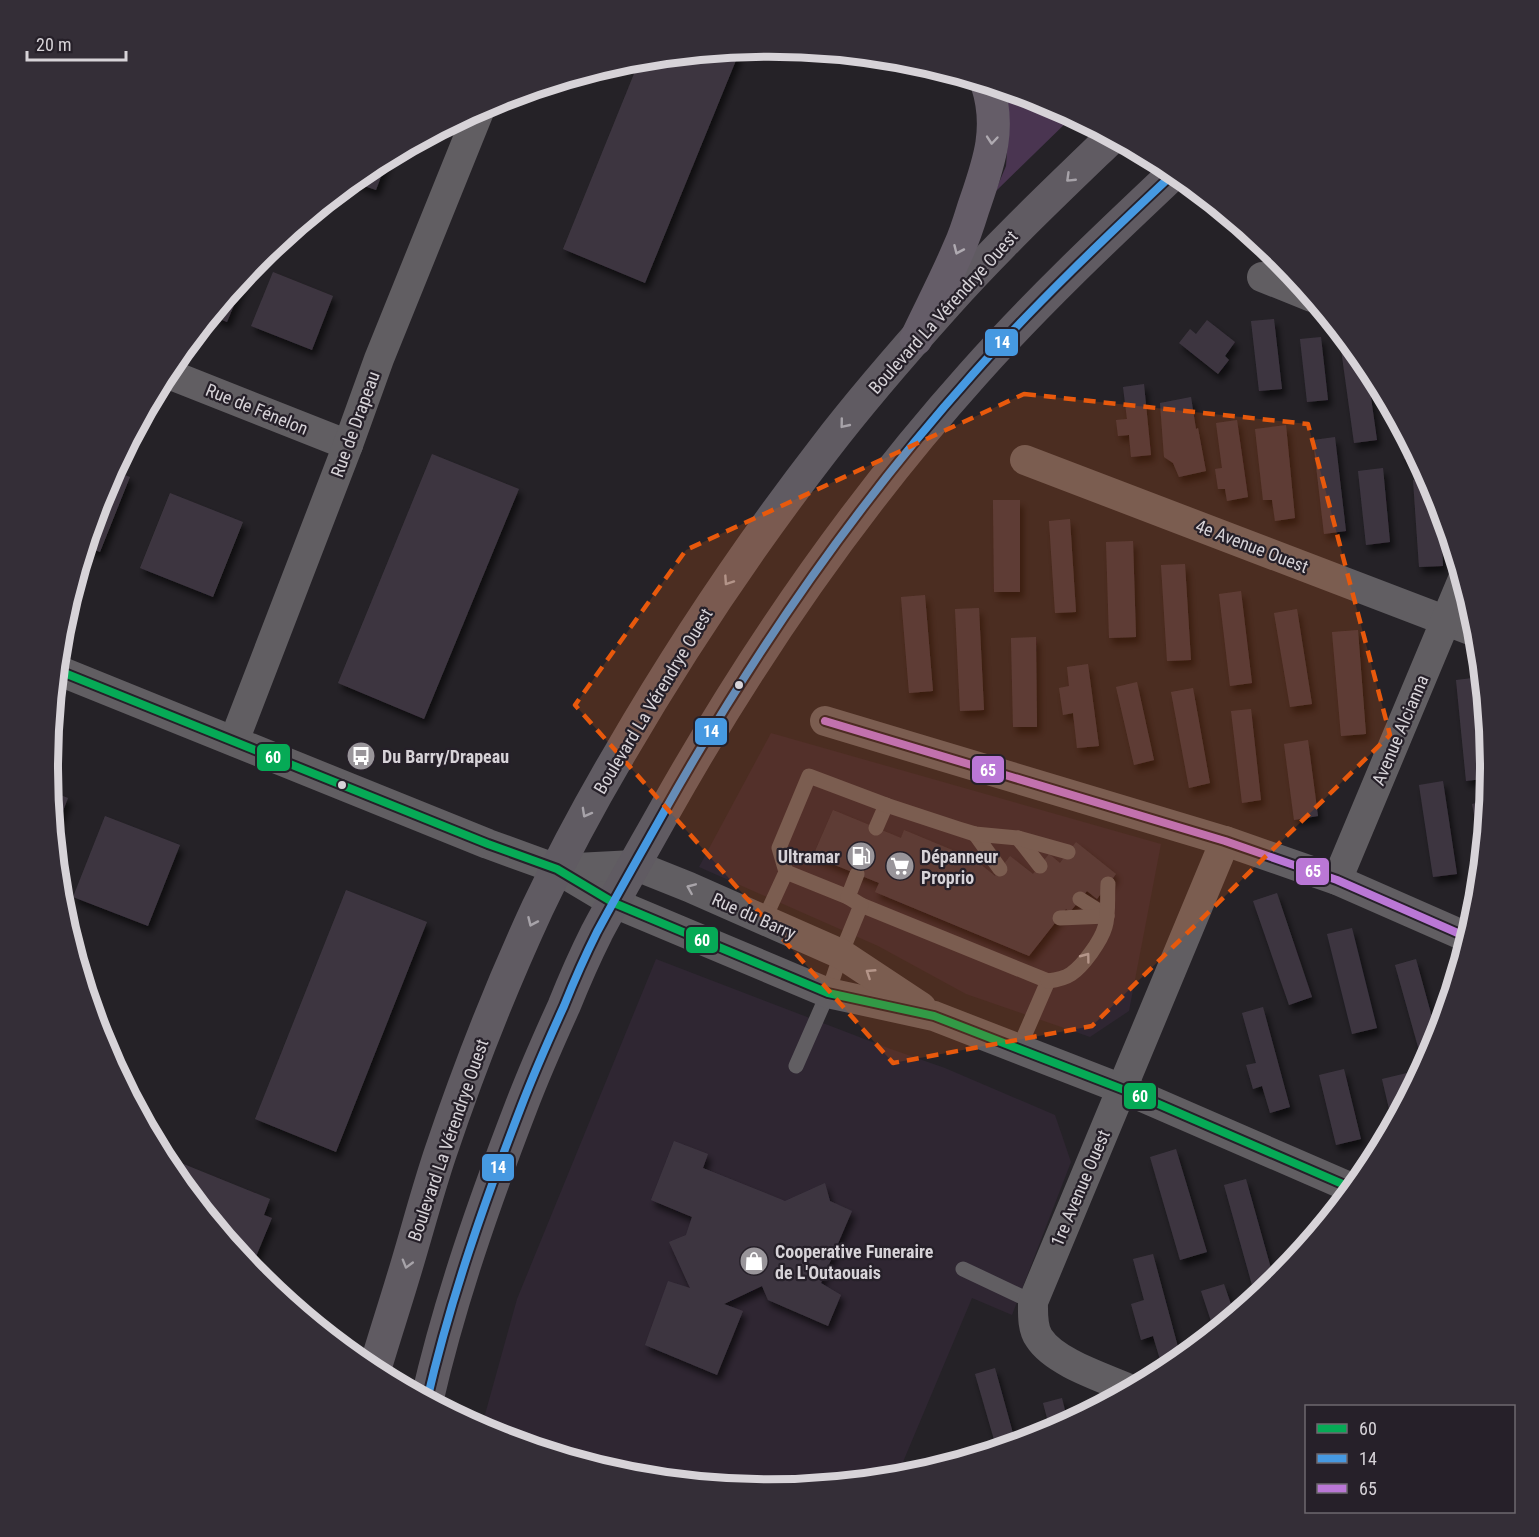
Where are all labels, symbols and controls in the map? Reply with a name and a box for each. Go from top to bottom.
scale bar [27,24,126,62]
text: 20 m [36,34,71,55]
one-way arrow [986,136,999,145]
one-way arrow [1066,170,1077,181]
street label: Boulevard La Vérendrye Ouest [864,226,1022,398]
one-way arrow [953,244,965,255]
line badge: 14 [984,328,1019,357]
text: 14 [994,333,1010,352]
street label: Rue de Drapeau [326,368,384,480]
street label: Rue de Fénelon [203,379,311,439]
one-way arrow [840,417,851,428]
street label: 4e Avenue Ouest [1193,515,1311,577]
one-way arrow [724,574,735,585]
street label: Boulevard La Vérendrye Ouest [589,605,717,797]
street label: Avenue Alcianna [1367,672,1433,788]
unlabelled marker [733,679,745,691]
line badge: 14 [694,717,728,746]
text: 14 [703,722,719,741]
bus stop icon: Du Barry/Drapeau [345,740,377,772]
line badge: 60 [256,743,291,772]
place label: Du Barry/Drapeau [382,746,509,767]
text: 60 [265,748,281,767]
line badge: 65 [971,755,1005,784]
text: 65 [980,761,996,780]
unlabelled marker [336,779,348,791]
one-way arrow [582,806,593,817]
fuel station icon: Ultramar [845,840,877,872]
place label: Ultramar [778,846,840,867]
place label: Dépanneur Proprio [921,846,998,888]
supermarket icon: Dépanneur Proprio [884,850,916,882]
line badge: 65 [1295,857,1330,886]
text: 65 [1305,862,1321,881]
one-way arrow [686,883,697,895]
street label: Rue du Barry [709,888,800,944]
one-way arrow [527,915,539,926]
line badge: 60 [685,926,719,954]
text: 60 [694,931,710,950]
one-way arrow [1079,953,1090,964]
one-way arrow [866,969,877,980]
street label: Boulevard La Vérendrye Ouest [403,1036,493,1244]
line badge: 60 [1123,1082,1157,1110]
text: 60 [1132,1087,1148,1106]
street label: 1re Avenue Ouest [1046,1127,1114,1249]
line badge: 14 [481,1153,515,1182]
text: 14 [490,1158,506,1177]
place label: Cooperative Funeraire de L'Outaouais [775,1241,934,1283]
shop icon: Cooperative Funeraire de L'Outaouais [738,1245,770,1277]
one-way arrow [402,1258,414,1269]
legend [1305,1405,1515,1513]
text: 60 [1359,1418,1377,1439]
text: 14 [1359,1448,1377,1469]
text: 65 [1359,1478,1377,1499]

